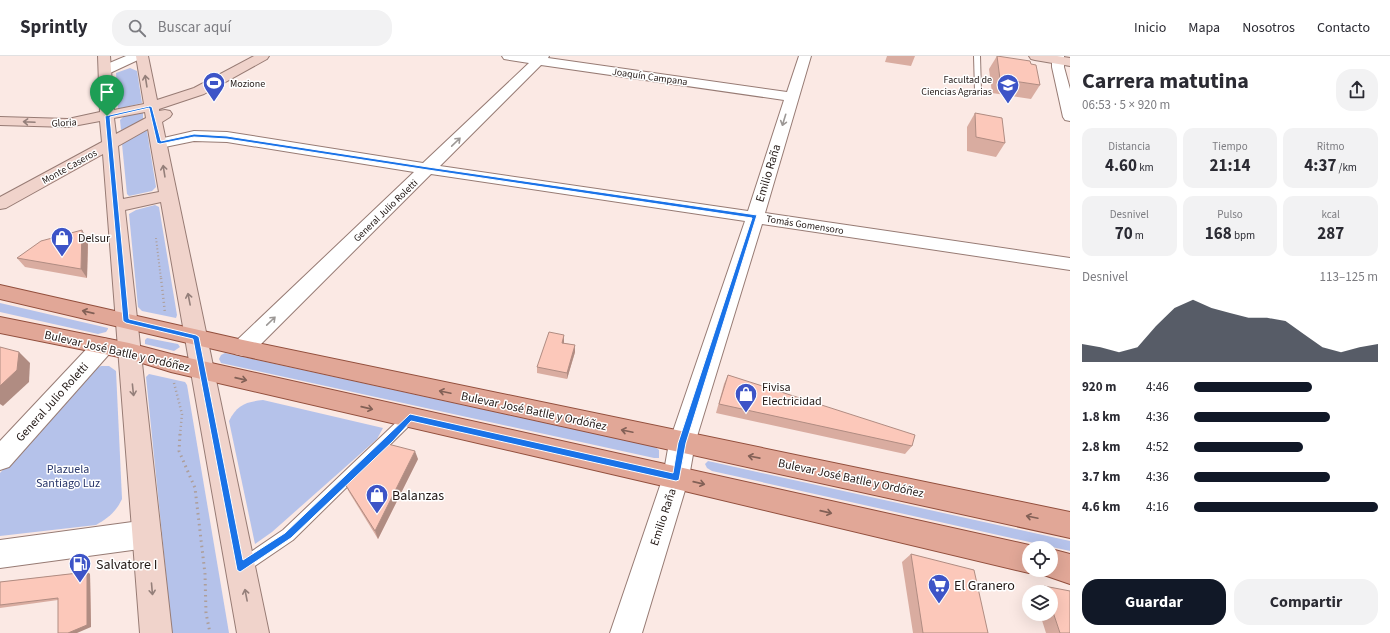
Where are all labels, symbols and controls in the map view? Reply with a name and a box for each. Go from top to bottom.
search box [112,10,392,46]
text: Sprintly [20,14,88,41]
icon: search [126,17,148,39]
text: Buscar aquí [158,17,231,38]
text: Inicio [1134,18,1166,38]
text: Mapa [1188,18,1220,38]
text: Nosotros [1242,18,1295,38]
text: Contacto [1317,18,1370,38]
street label: Joaquín Campana [611,65,688,89]
text: Carrera matutina [1082,65,1249,97]
button: share [1336,69,1378,111]
sports icon: Mozione [201,70,227,103]
school or university icon: Facultad de Ciencias Agrarias [995,72,1021,105]
place label: Facultad de Ciencias Agrarias [921,73,992,99]
pin [90,75,124,116]
one-way arrow [142,75,150,88]
place label: Mozione [230,77,265,91]
icon: arrive [96,81,118,103]
text: 06:53 · 5 × 920 m [1082,96,1170,114]
one-way arrow [780,113,787,126]
street label: Gloria [51,115,77,131]
one-way arrow [23,119,36,126]
one-way arrow [451,137,461,146]
text: Distancia [1108,139,1150,154]
text: Tiempo [1212,139,1248,154]
text: Ritmo [1317,139,1345,154]
street label: Emilio Raña [752,142,785,204]
street label: Monte Caseros [39,146,100,188]
text: 4.60 [1105,154,1137,178]
text: 21:14 [1209,154,1251,178]
text: 4:37 [1304,154,1336,178]
text: km [1137,160,1154,175]
text: /km [1336,160,1357,175]
one-way arrow [160,165,168,178]
street label: General Julio Roletti [350,176,421,245]
text: Desnivel [1110,207,1149,222]
text: Pulso [1217,207,1243,222]
text: kcal [1321,207,1340,222]
street label: Tomás Gomensoro [765,212,845,238]
text: 70 [1115,222,1133,246]
text: 168 [1205,222,1232,246]
text: 287 [1317,222,1344,246]
shop icon: Delsur [49,225,75,258]
text: m [1133,228,1144,243]
text: bpm [1232,228,1255,243]
place label: Delsur [78,230,111,247]
text: Desnivel [1082,268,1128,286]
text: 113–125 m [1320,268,1378,286]
one-way arrow [184,293,192,306]
one-way arrow [82,308,95,316]
one-way arrow [266,316,276,326]
street label: Bulevar José Batlle y Ordóñez [43,327,191,376]
street label: General Julio Roletti [12,359,93,446]
one-way arrow [234,375,247,383]
text: 920 m [1082,378,1116,396]
text: 4:46 [1146,378,1169,396]
place label: Fivisa Electricidad [762,379,822,410]
shop icon: Fivisa Electricidad [733,381,759,414]
one-way arrow [129,383,137,396]
one-way arrow [439,387,452,395]
street label: Bulevar José Batlle y Ordóñez [459,388,608,435]
one-way arrow [361,404,374,412]
text: 1.8 km [1082,408,1121,426]
text: 4:36 [1146,408,1169,426]
one-way arrow [621,427,634,435]
text: 2.8 km [1082,438,1121,456]
text: 4:52 [1146,438,1169,456]
one-way arrow [748,453,761,461]
street label: Bulevar José Batlle y Ordóñez [776,455,925,502]
park label: Plazuela Santiago Luz [36,461,100,492]
text: 3.7 km [1082,468,1121,486]
text: 4:36 [1146,468,1169,486]
one-way arrow [692,479,705,487]
shop icon: Balanzas [364,482,390,515]
place label: Balanzas [392,486,444,506]
street label: Emilio Raña [646,486,681,548]
text: 4.6 km [1082,498,1121,516]
text: 4:16 [1146,498,1169,516]
one-way arrow [819,509,832,516]
one-way arrow [1026,513,1039,521]
map controls [1022,541,1058,621]
button: locate [1022,541,1058,577]
fuel station icon: Salvatore I [67,551,93,584]
place label: Salvatore I [96,555,158,575]
supermarket icon: El Granero [926,572,952,605]
place label: El Granero [954,576,1015,596]
button: Guardar [1082,579,1226,625]
button: Compartir [1234,579,1378,625]
one-way arrow [148,582,156,595]
button: layers [1022,585,1058,621]
one-way arrow [241,589,249,602]

